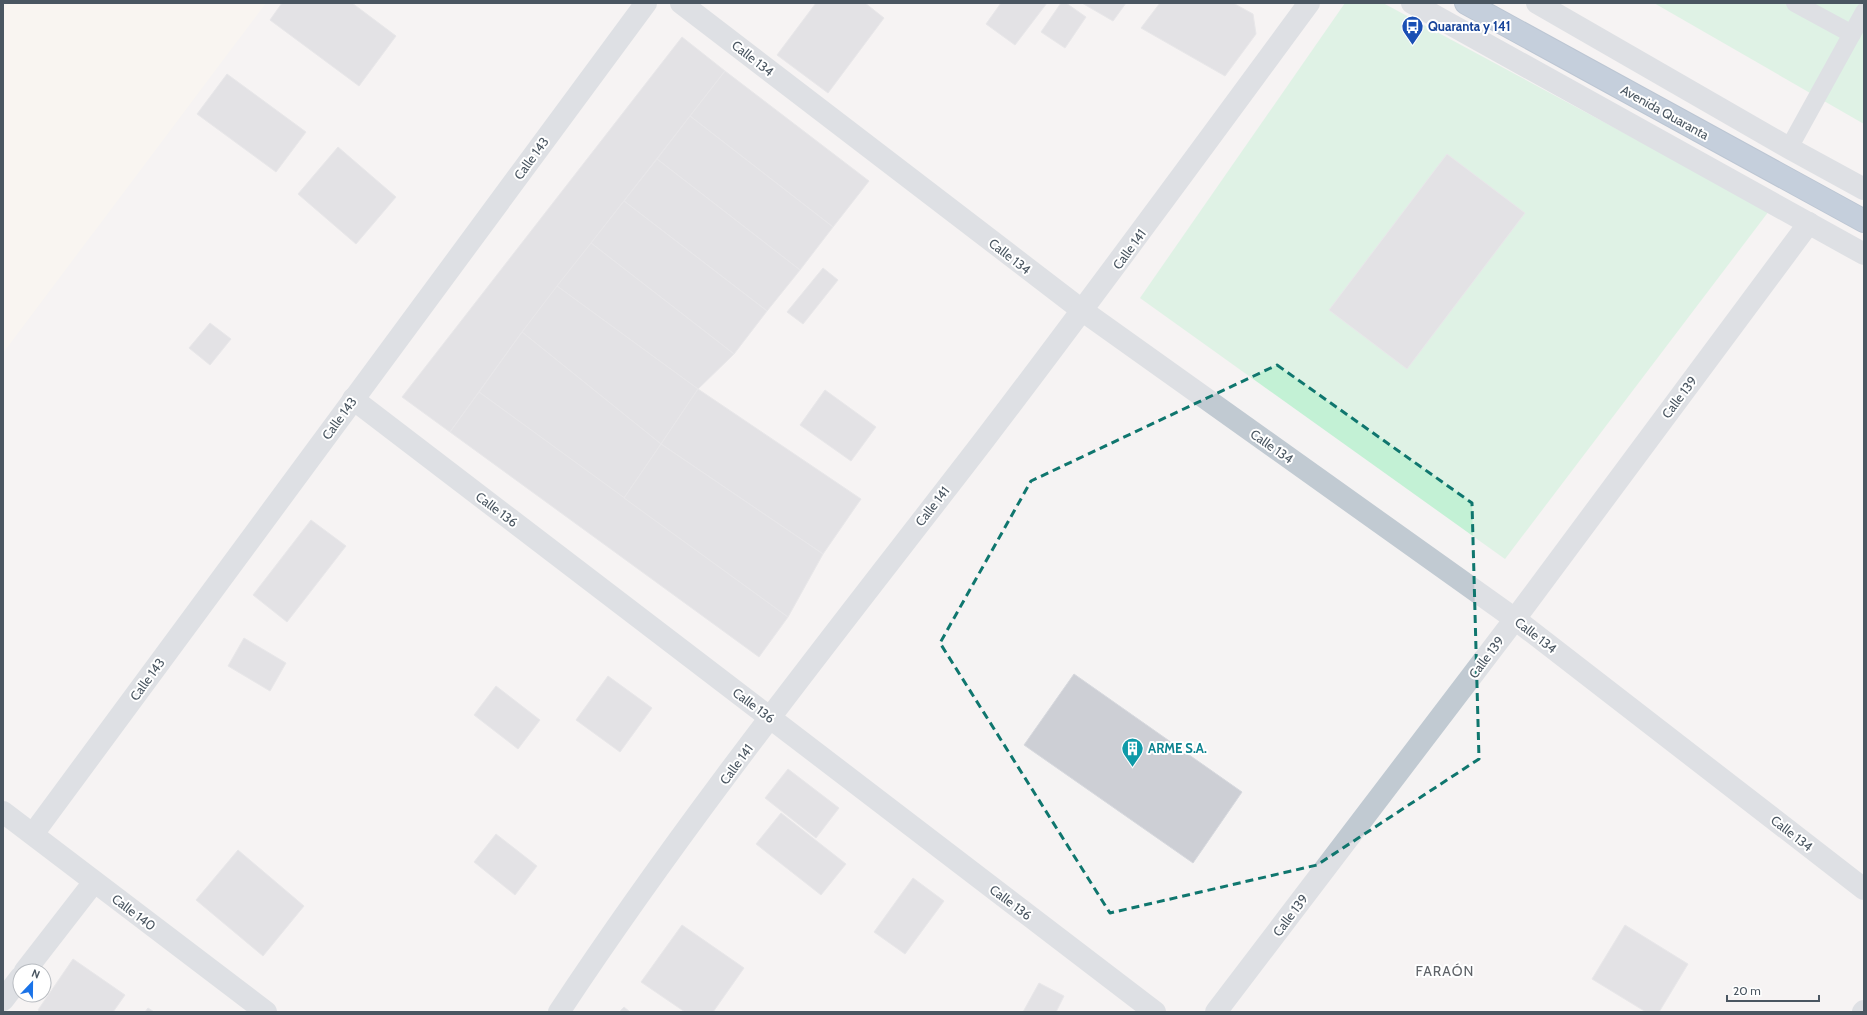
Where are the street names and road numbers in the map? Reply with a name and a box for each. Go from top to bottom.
street label: Calle 134 [729,37,777,80]
street label: Avenida Quaranta [1618,81,1712,143]
street label: Calle 143 [510,134,552,182]
street label: Calle 141 [1109,226,1149,272]
street label: Calle 134 [986,235,1034,278]
street label: Calle 139 [1658,373,1700,421]
street label: Calle 143 [318,394,360,442]
street label: Calle 134 [1247,425,1297,467]
street label: Calle 141 [912,483,952,529]
street label: Calle 136 [473,488,521,530]
street label: Calle 134 [1512,614,1560,657]
street label: Calle 139 [1465,633,1507,681]
street label: Calle 143 [126,655,168,703]
street label: Calle 136 [730,684,778,726]
street label: Calle 141 [716,741,756,787]
street label: Calle 134 [1768,812,1816,855]
street label: Calle 136 [987,881,1035,923]
street label: Calle 140 [109,890,159,934]
street label: Calle 139 [1269,891,1311,939]

